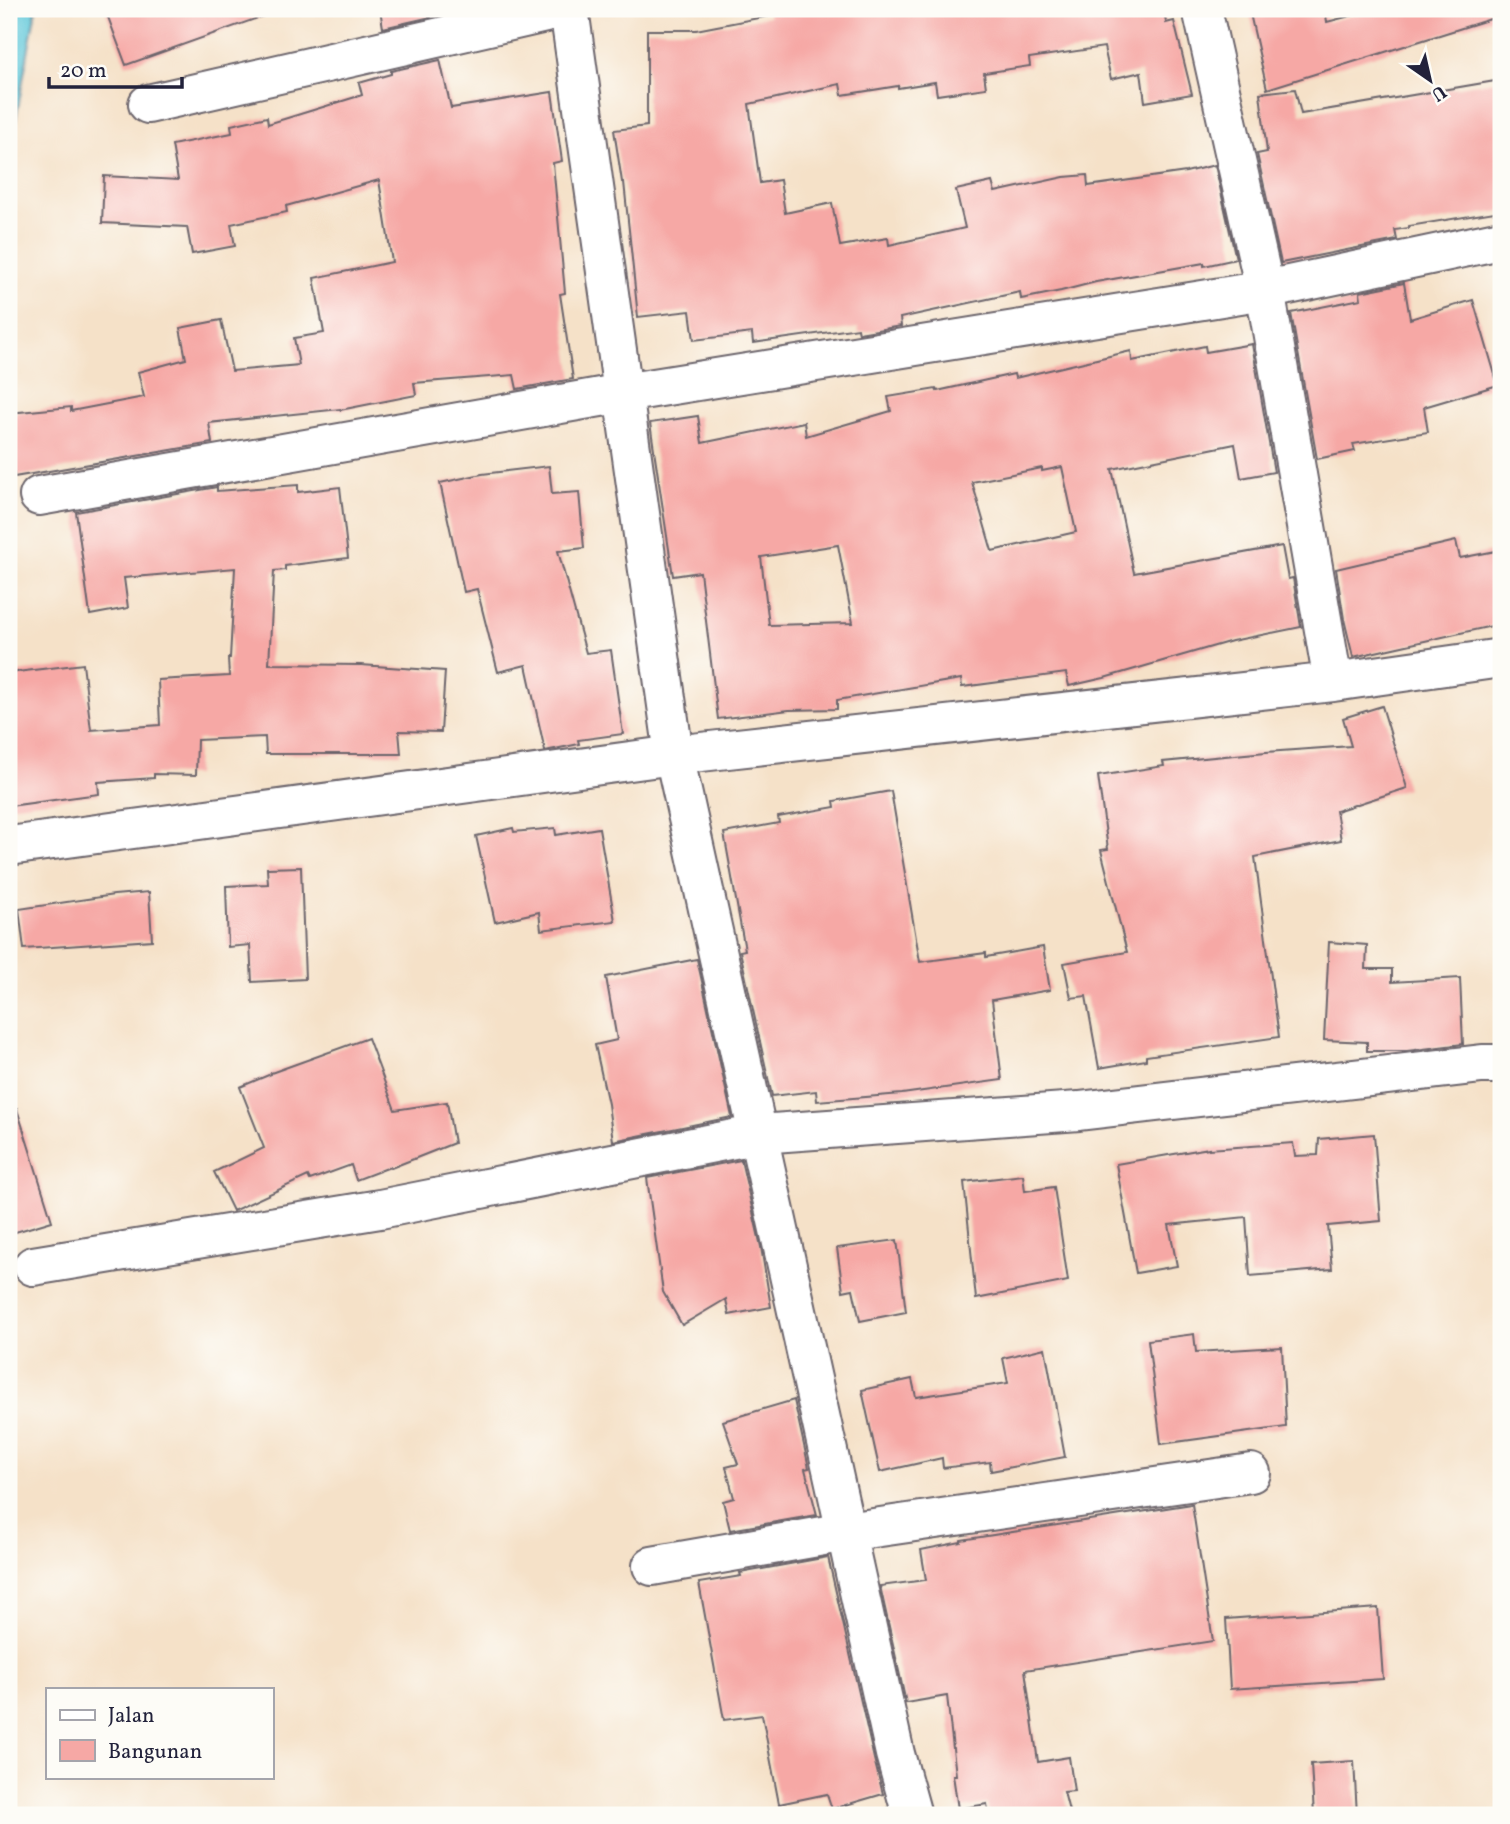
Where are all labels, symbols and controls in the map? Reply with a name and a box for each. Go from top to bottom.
scale bar [49,46,182,90]
north arrow [1394,46,1464,116]
text: 20 m [60,57,106,86]
text: U [1426,78,1451,107]
legend [46,1688,273,1778]
text: Jalan [108,1702,155,1731]
text: Bangunan [108,1738,202,1767]

